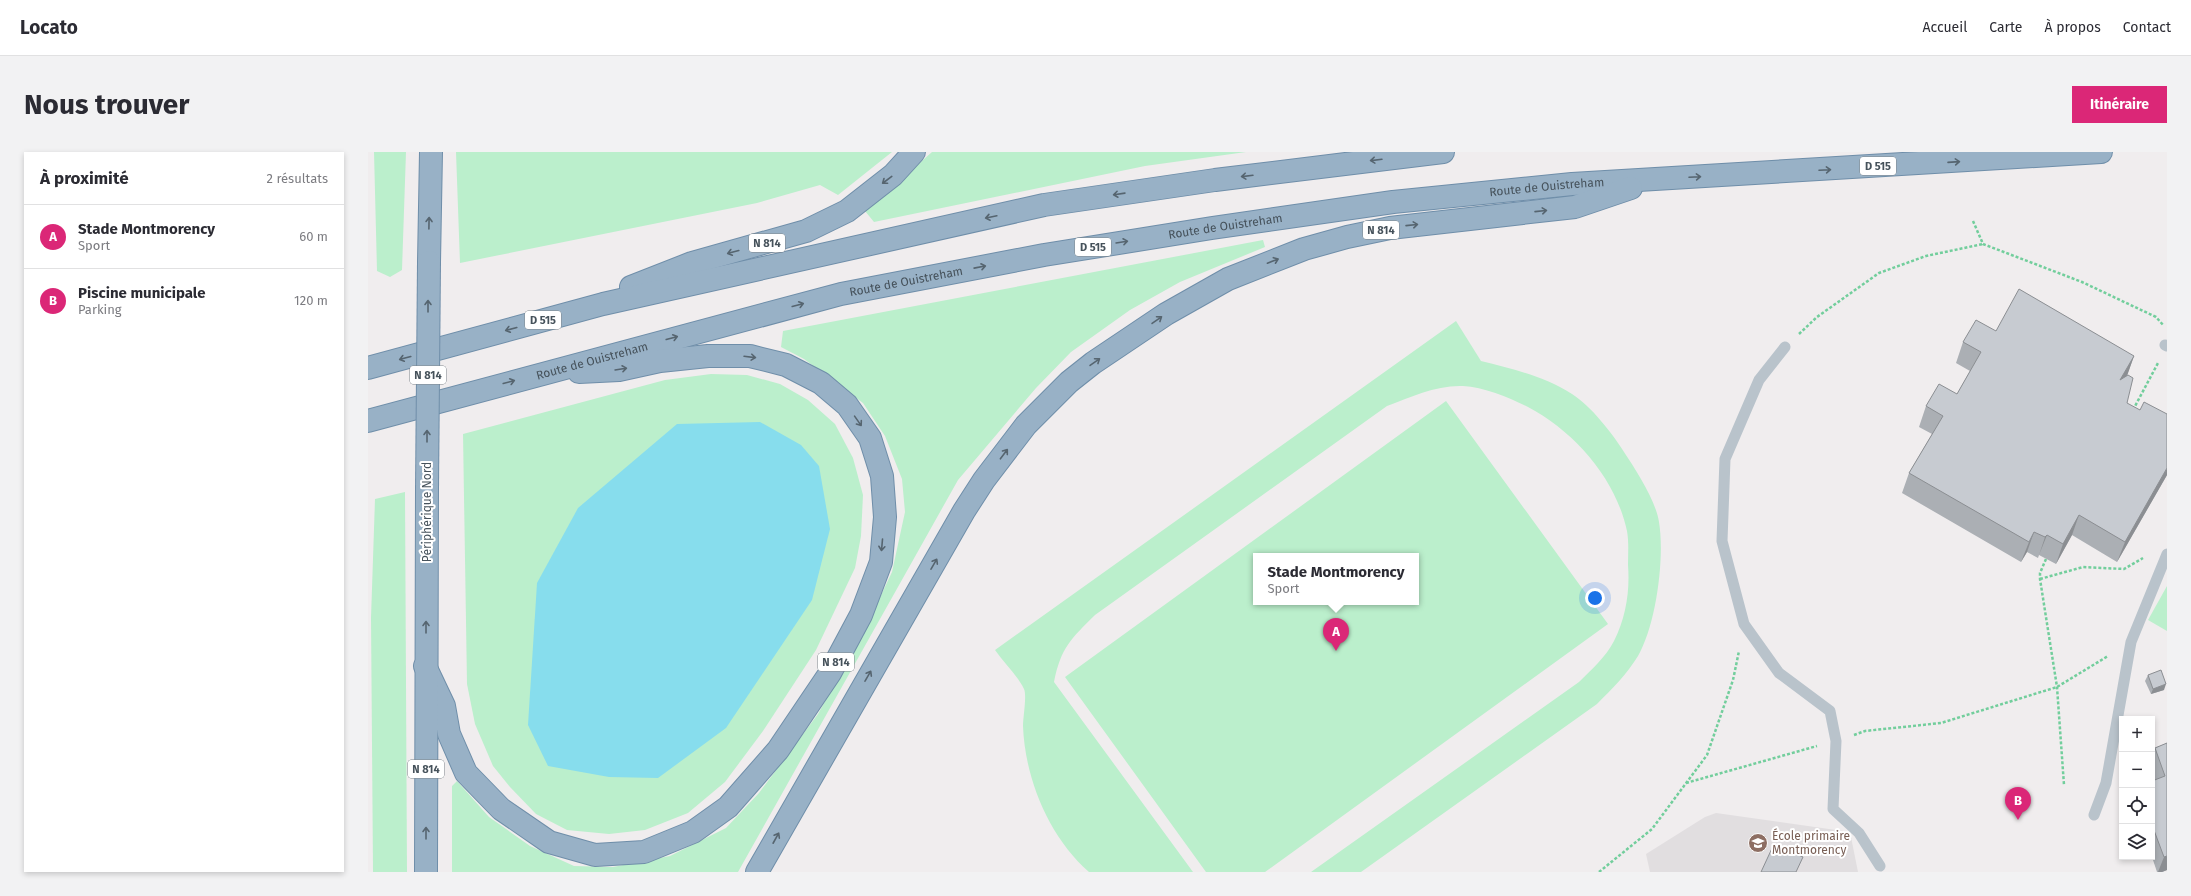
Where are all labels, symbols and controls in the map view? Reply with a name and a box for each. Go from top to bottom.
text: Locato [20,16,78,39]
text: Accueil [1922,19,1967,36]
text: Carte [1989,19,2022,36]
text: À propos [2044,19,2101,36]
text: Contact [2123,19,2171,36]
button: Itinéraire [2072,86,2167,123]
text: Nous trouver [24,88,189,121]
one-way arrow [1370,156,1383,164]
road number: D 515 [1860,157,1896,175]
one-way arrow [1947,158,1960,165]
one-way arrow [1818,166,1831,173]
text: À proximité [40,168,129,189]
text: 2 résultats [267,171,328,186]
one-way arrow [1241,172,1254,180]
one-way arrow [1688,174,1701,181]
one-way arrow [881,175,892,184]
street label: Route de Ouistreham [1489,175,1605,199]
one-way arrow [1112,190,1125,198]
one-way arrow [1534,207,1547,215]
street label: Route de Ouistreham [1167,211,1283,242]
one-way arrow [984,213,997,221]
one-way arrow [425,217,433,230]
text: Stade Montmorency [78,220,215,238]
road number: N 814 [1363,221,1399,239]
one-way arrow [1405,222,1418,229]
text: A [49,229,57,244]
text: 60 m [299,229,328,244]
road number: N 814 [749,234,785,252]
text: Sport [78,238,110,253]
road number: D 515 [1075,238,1111,256]
one-way arrow [1115,238,1128,246]
one-way arrow [727,249,740,257]
one-way arrow [1266,256,1278,264]
one-way arrow [973,263,986,271]
street label: Route de Ouistreham [848,264,964,299]
text: Piscine municipale [78,284,205,302]
text: B [49,293,57,308]
text: 120 m [294,293,328,308]
one-way arrow [424,300,432,313]
one-way arrow [792,301,805,308]
text: Parking [78,302,122,317]
road number: D 515 [525,311,561,329]
one-way arrow [1151,316,1162,324]
one-way arrow [505,325,518,333]
one-way arrow [666,333,679,341]
street label: Route de Ouistreham [535,339,650,383]
one-way arrow [743,353,756,361]
one-way arrow [399,354,412,362]
one-way arrow [1089,358,1100,366]
one-way arrow [614,365,627,373]
road number: N 814 [410,366,446,384]
one-way arrow [502,378,515,385]
one-way arrow [854,415,862,426]
one-way arrow [423,430,431,443]
one-way arrow [999,449,1008,460]
street label: Périphérique Nord [420,462,434,562]
one-way arrow [879,538,886,551]
popup [1253,553,1419,605]
one-way arrow [930,558,938,570]
text: Stade Montmorency [1267,563,1405,581]
text: Sport [1267,581,1300,596]
your location [1585,588,1605,608]
pin: A [1323,618,1349,651]
one-way arrow [422,621,430,634]
road number: N 814 [818,653,854,671]
one-way arrow [865,670,873,682]
map controls [2119,716,2155,860]
button: + [2119,716,2155,752]
button: − [2119,752,2155,788]
road number: N 814 [408,760,444,778]
pin: B [2005,787,2031,820]
button: locate [2119,788,2155,824]
button: layers [2119,824,2155,860]
one-way arrow [422,827,430,840]
place label: École primaire Montmorency [1772,828,1850,857]
one-way arrow [773,832,781,844]
school or university icon: École primaire Montmorency [1747,832,1769,854]

